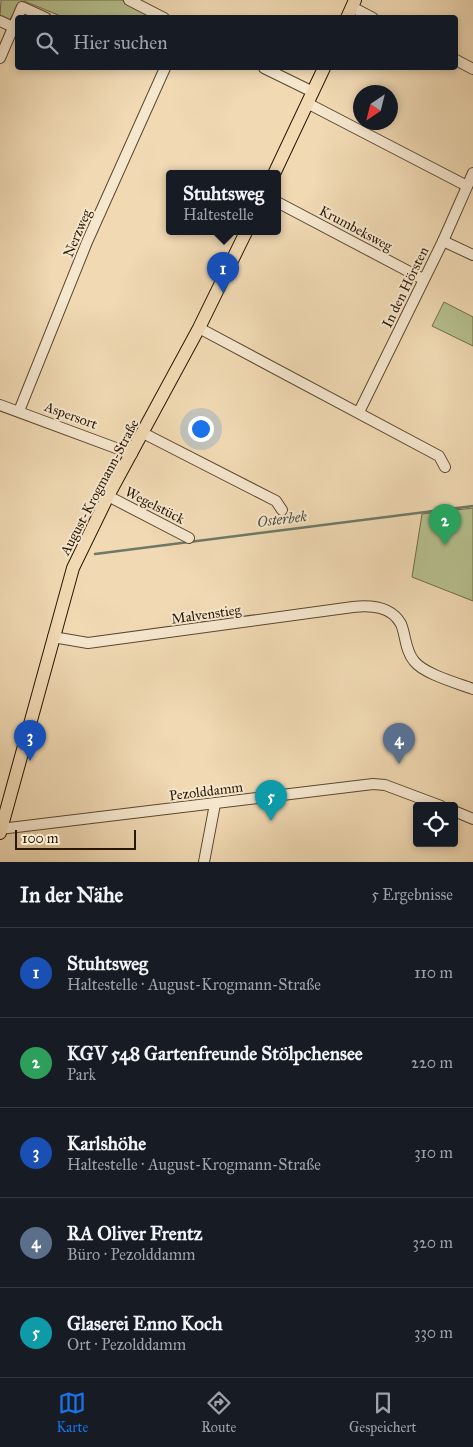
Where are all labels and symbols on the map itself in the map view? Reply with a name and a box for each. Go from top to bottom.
north arrow [353,85,398,130]
street label: Krumbeksweg [316,202,395,255]
street label: Nerzweg [60,206,95,260]
street label: In den Hörsten [379,244,433,330]
pin: 1 [207,252,239,293]
street label: Aspersort [41,398,100,433]
street label: August-Krogmann-Straße [56,416,143,559]
your location [188,416,214,442]
street label: Wegelstück [122,483,188,528]
pin: 2 [429,504,461,545]
water label: Osterbek [256,507,308,531]
street label: Malvenstieg [170,601,242,628]
pin: 3 [14,720,46,761]
pin: 4 [383,723,415,764]
street label: Pezolddamm [168,779,244,804]
pin: 5 [255,780,287,821]
scale bar [15,827,136,850]

